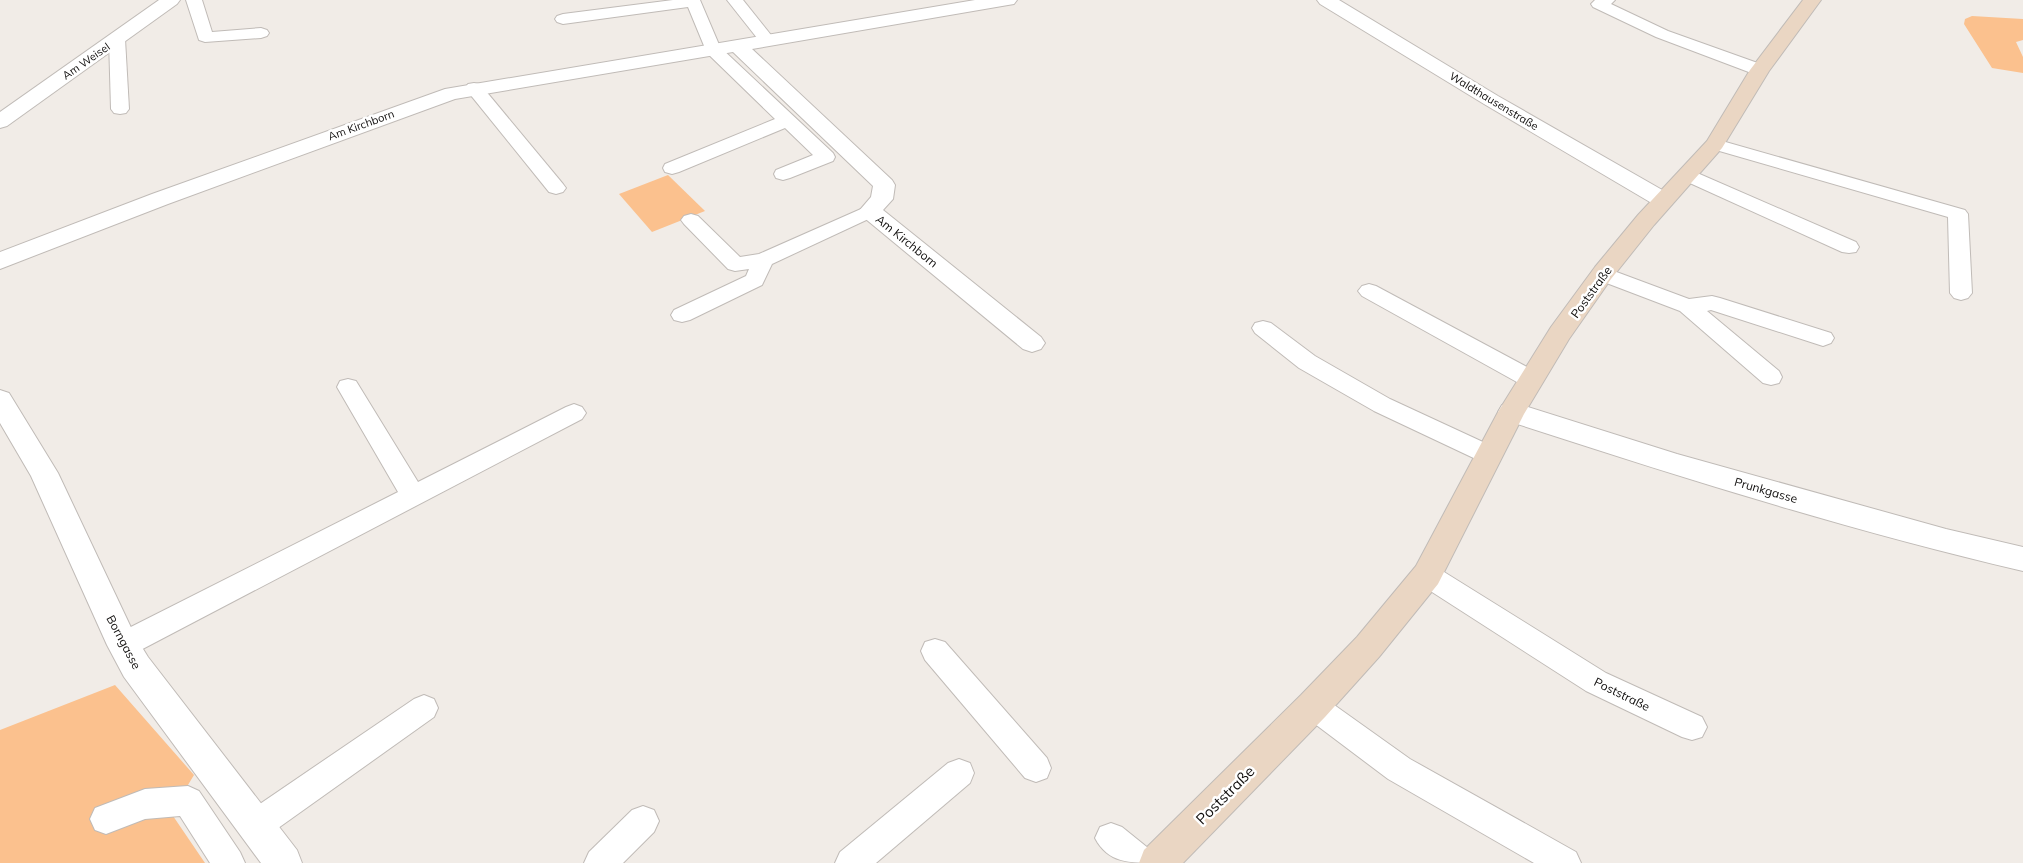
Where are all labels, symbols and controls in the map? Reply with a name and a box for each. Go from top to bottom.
street label: Am Weisel [60,40,112,82]
street label: Waldthausenstraße [1447,69,1541,133]
street label: Am Kirchborn [326,107,396,143]
street label: Am Kirchborn [873,211,941,271]
street label: Poststraße [1567,263,1615,321]
street label: Prunkgasse [1733,474,1799,506]
street label: Borngasse [103,612,145,672]
street label: Poststraße [1592,674,1652,714]
street label: Poststraße [1192,762,1258,828]

